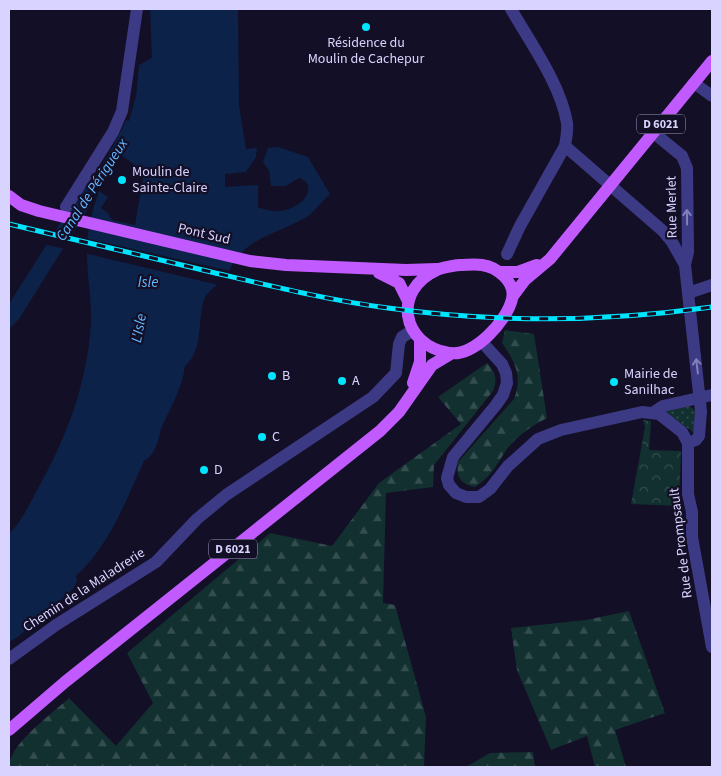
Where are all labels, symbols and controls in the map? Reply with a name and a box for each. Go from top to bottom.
marker: Résidence du Moulin de Cachepur [360,21,372,33]
place label: Résidence du Moulin de Cachepur [308,33,424,69]
road number: D 6021 [637,115,685,134]
water label: Canal de Périgueux [51,134,133,245]
place label: Moulin de Sainte-Claire [132,162,207,198]
marker: Moulin de Sainte-Claire [116,174,128,186]
street label: Rue Merlet [661,175,683,238]
one-way arrow [682,209,692,226]
street label: Pont Sud [176,218,232,250]
water label: Isle [138,272,158,293]
water label: L'Isle [126,312,152,344]
one-way arrow [692,358,702,374]
place label: Mairie de Sanilhac [624,364,677,400]
place label: B [282,366,290,386]
marker: B [266,370,278,382]
place label: A [352,371,360,391]
marker: A [336,375,348,387]
marker: Mairie de Sanilhac [608,376,620,388]
place label: C [272,427,280,447]
marker: C [256,431,268,443]
place label: D [214,460,223,480]
marker: D [198,464,210,476]
street label: Rue de Prompsault [664,486,698,599]
road number: D 6021 [209,540,257,558]
street label: Chemin de la Maladrerie [19,543,149,637]

